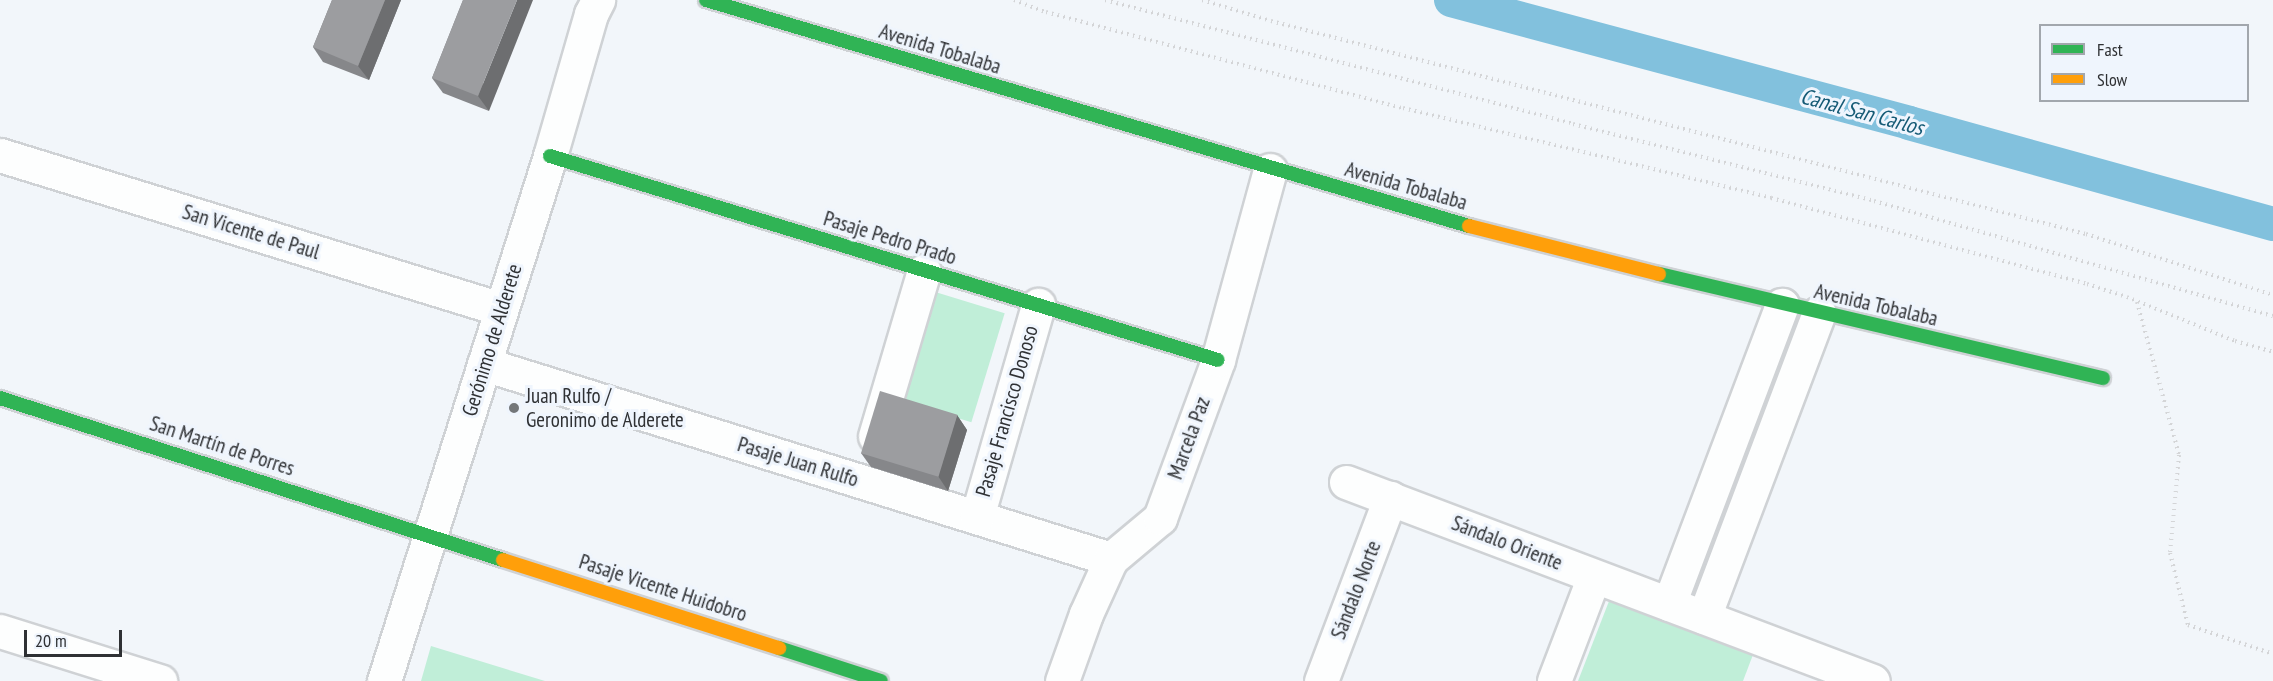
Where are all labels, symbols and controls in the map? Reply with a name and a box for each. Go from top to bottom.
street label: Avenida Tobalaba [876,18,1004,80]
legend [2039,24,2249,102]
text: Fast [2097,38,2123,61]
text: Slow [2097,68,2127,91]
water label: Canal San Carlos [1798,83,1926,141]
street label: Avenida Tobalaba [1342,156,1470,216]
street label: San Vicente de Paul [179,199,323,265]
street label: Pasaje Pedro Prado [821,206,959,270]
street label: Gerónimo de Alderete [457,261,527,419]
street label: Avenida Tobalaba [1812,279,1940,331]
street label: Pasaje Francisco Donoso [971,323,1043,499]
place label: Juan Rulfo / Geronimo de Alderete [526,383,684,433]
street label: Marcela Paz [1162,393,1216,483]
marker: Juan Rulfo / Geronimo de Alderete [507,401,521,415]
street label: San Martín de Porres [147,411,297,481]
street label: Pasaje Juan Rulfo [735,432,861,492]
street label: Sándalo Oriente [1448,510,1566,576]
street label: Sándalo Norte [1326,537,1386,643]
street label: Pasaje Vicente Huidobro [576,549,750,627]
scale bar [27,618,124,656]
text: 20 m [35,629,67,652]

